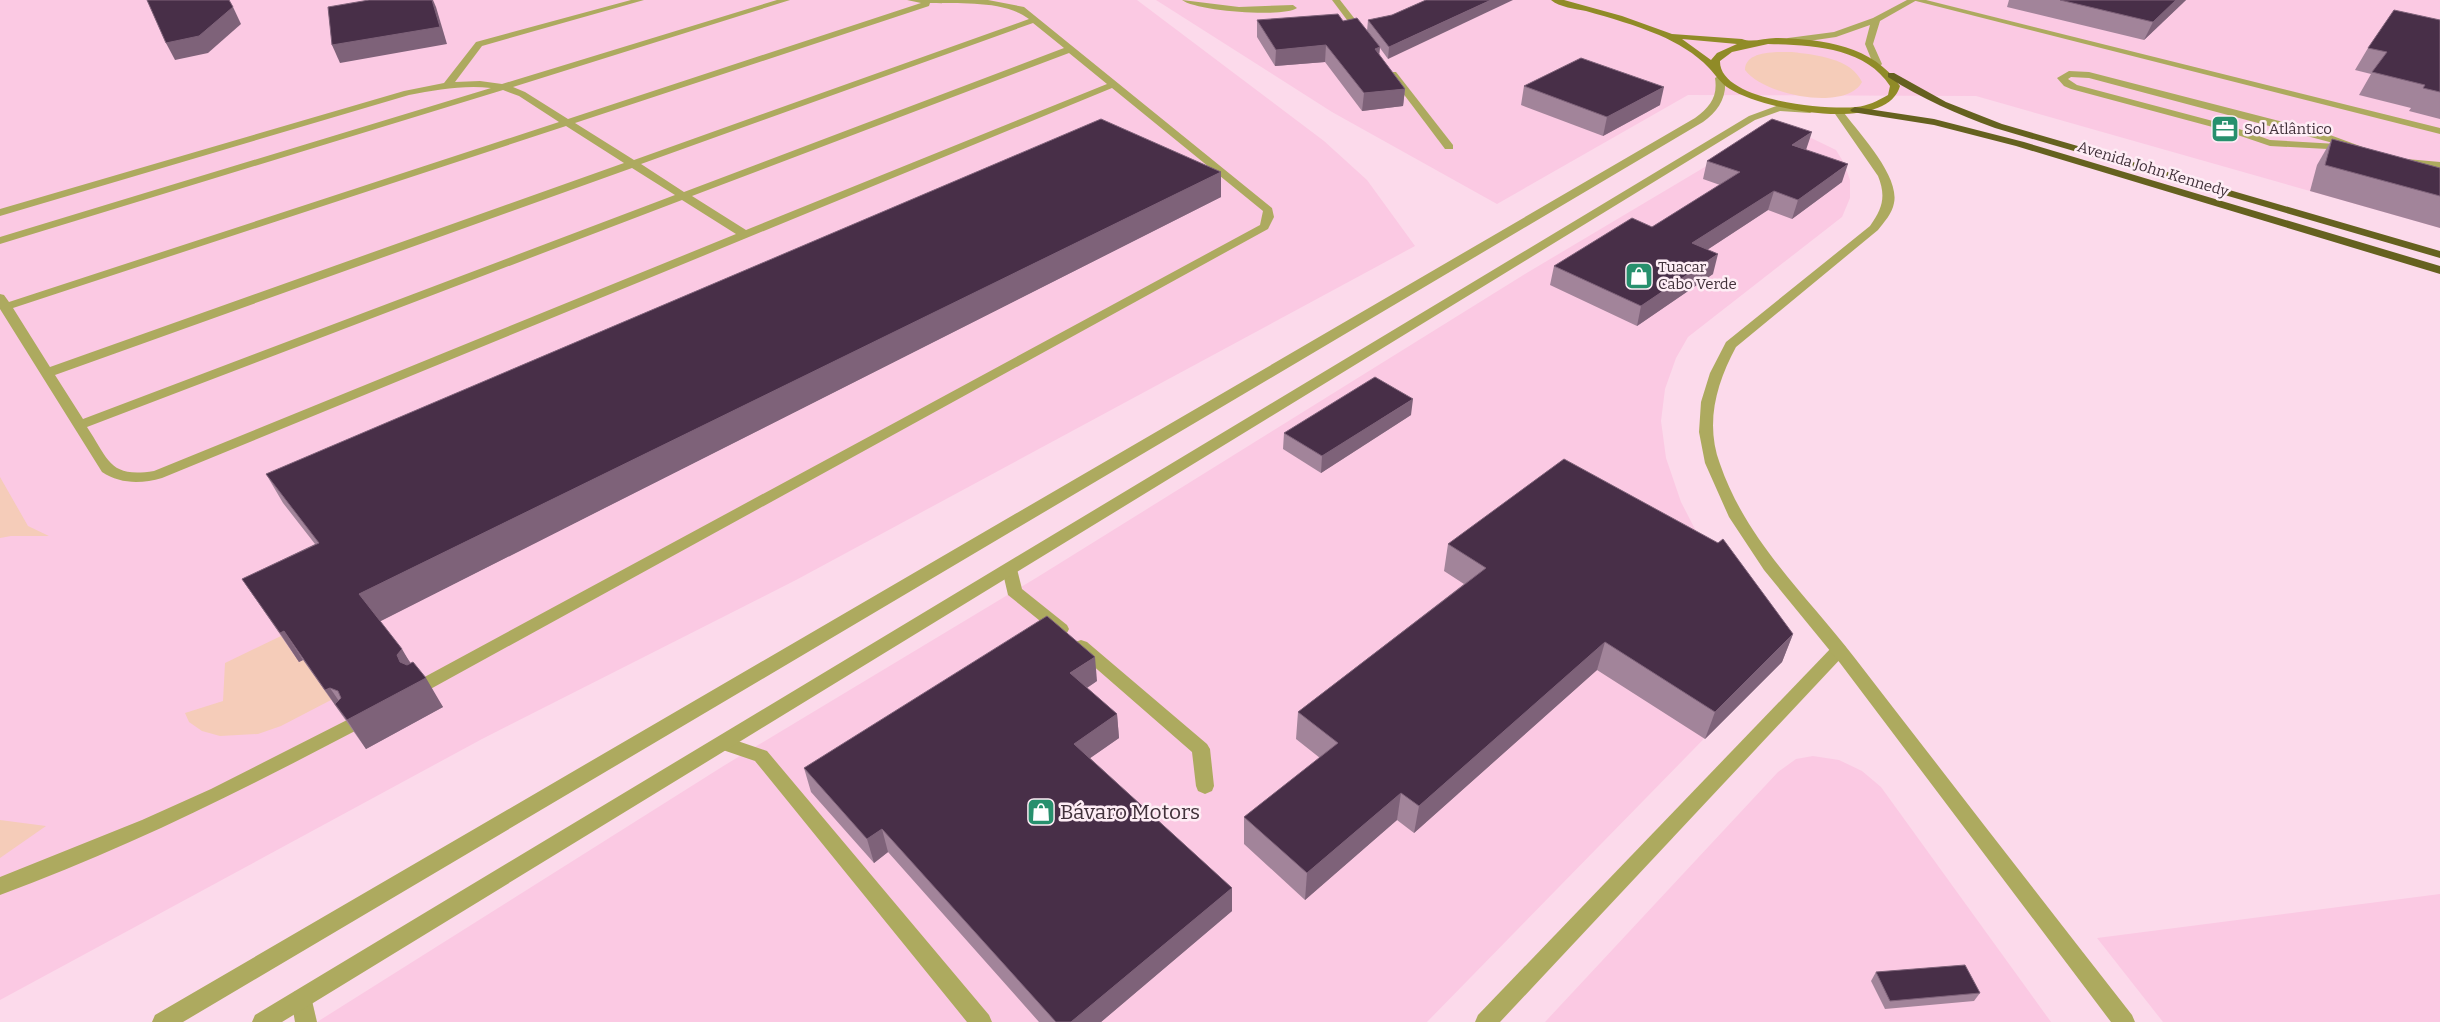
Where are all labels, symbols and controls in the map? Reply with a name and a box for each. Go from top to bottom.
office icon: Sol Atlântico [2210,114,2240,144]
place label: Sol Atlântico [2244,120,2332,138]
street label: Avenida John Kennedy [2075,137,2231,201]
place label: Tuacar Cabo Verde [1658,258,1737,293]
shop icon: Tuacar Cabo Verde [1624,261,1654,291]
shop icon: Bávaro Motors [1026,797,1056,827]
place label: Bávaro Motors [1060,799,1200,825]

